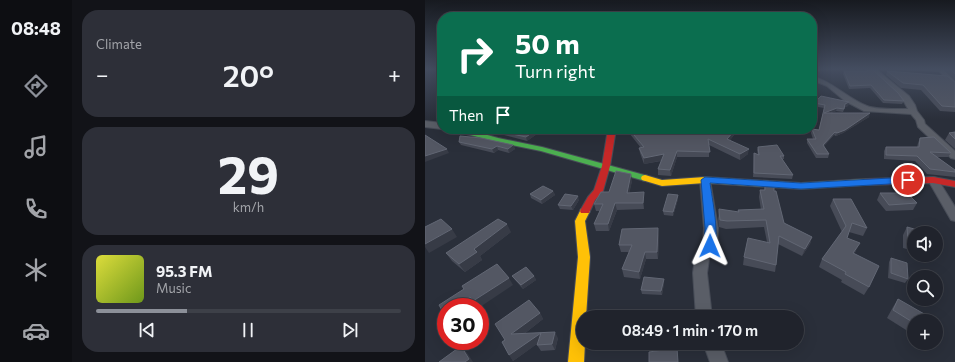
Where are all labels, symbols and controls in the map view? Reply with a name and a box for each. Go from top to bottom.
text: 08:48 [11,17,61,39]
text: 50 m [515,26,580,60]
icon: right [449,28,501,80]
text: Climate [96,36,142,52]
text: 20° [223,56,274,93]
text: Turn right [515,60,595,82]
text: − [96,61,109,88]
text: + [388,61,401,88]
icon: directions [22,72,50,100]
icon: arrive [492,104,514,126]
text: Then [449,106,484,124]
icon: music [22,133,50,161]
text: 29 [218,141,279,205]
pin [891,163,925,197]
icon: arrive [897,169,919,191]
icon: phone [22,195,50,223]
text: km/h [233,199,264,215]
position arrow [689,225,731,267]
map controls [907,226,943,350]
button: sound [907,226,943,262]
icon: climate [22,256,50,284]
text: 95.3 FM [156,262,212,280]
button: search [907,270,943,306]
text: Music [156,280,191,296]
speed limit sign: 30 [437,298,489,350]
button: + [907,314,943,350]
icon: car [22,317,50,345]
icon: previous [136,319,158,341]
icon: pause [237,319,259,341]
icon: next [339,319,361,341]
text: 08:49 · 1 min · 170 m [622,321,758,339]

